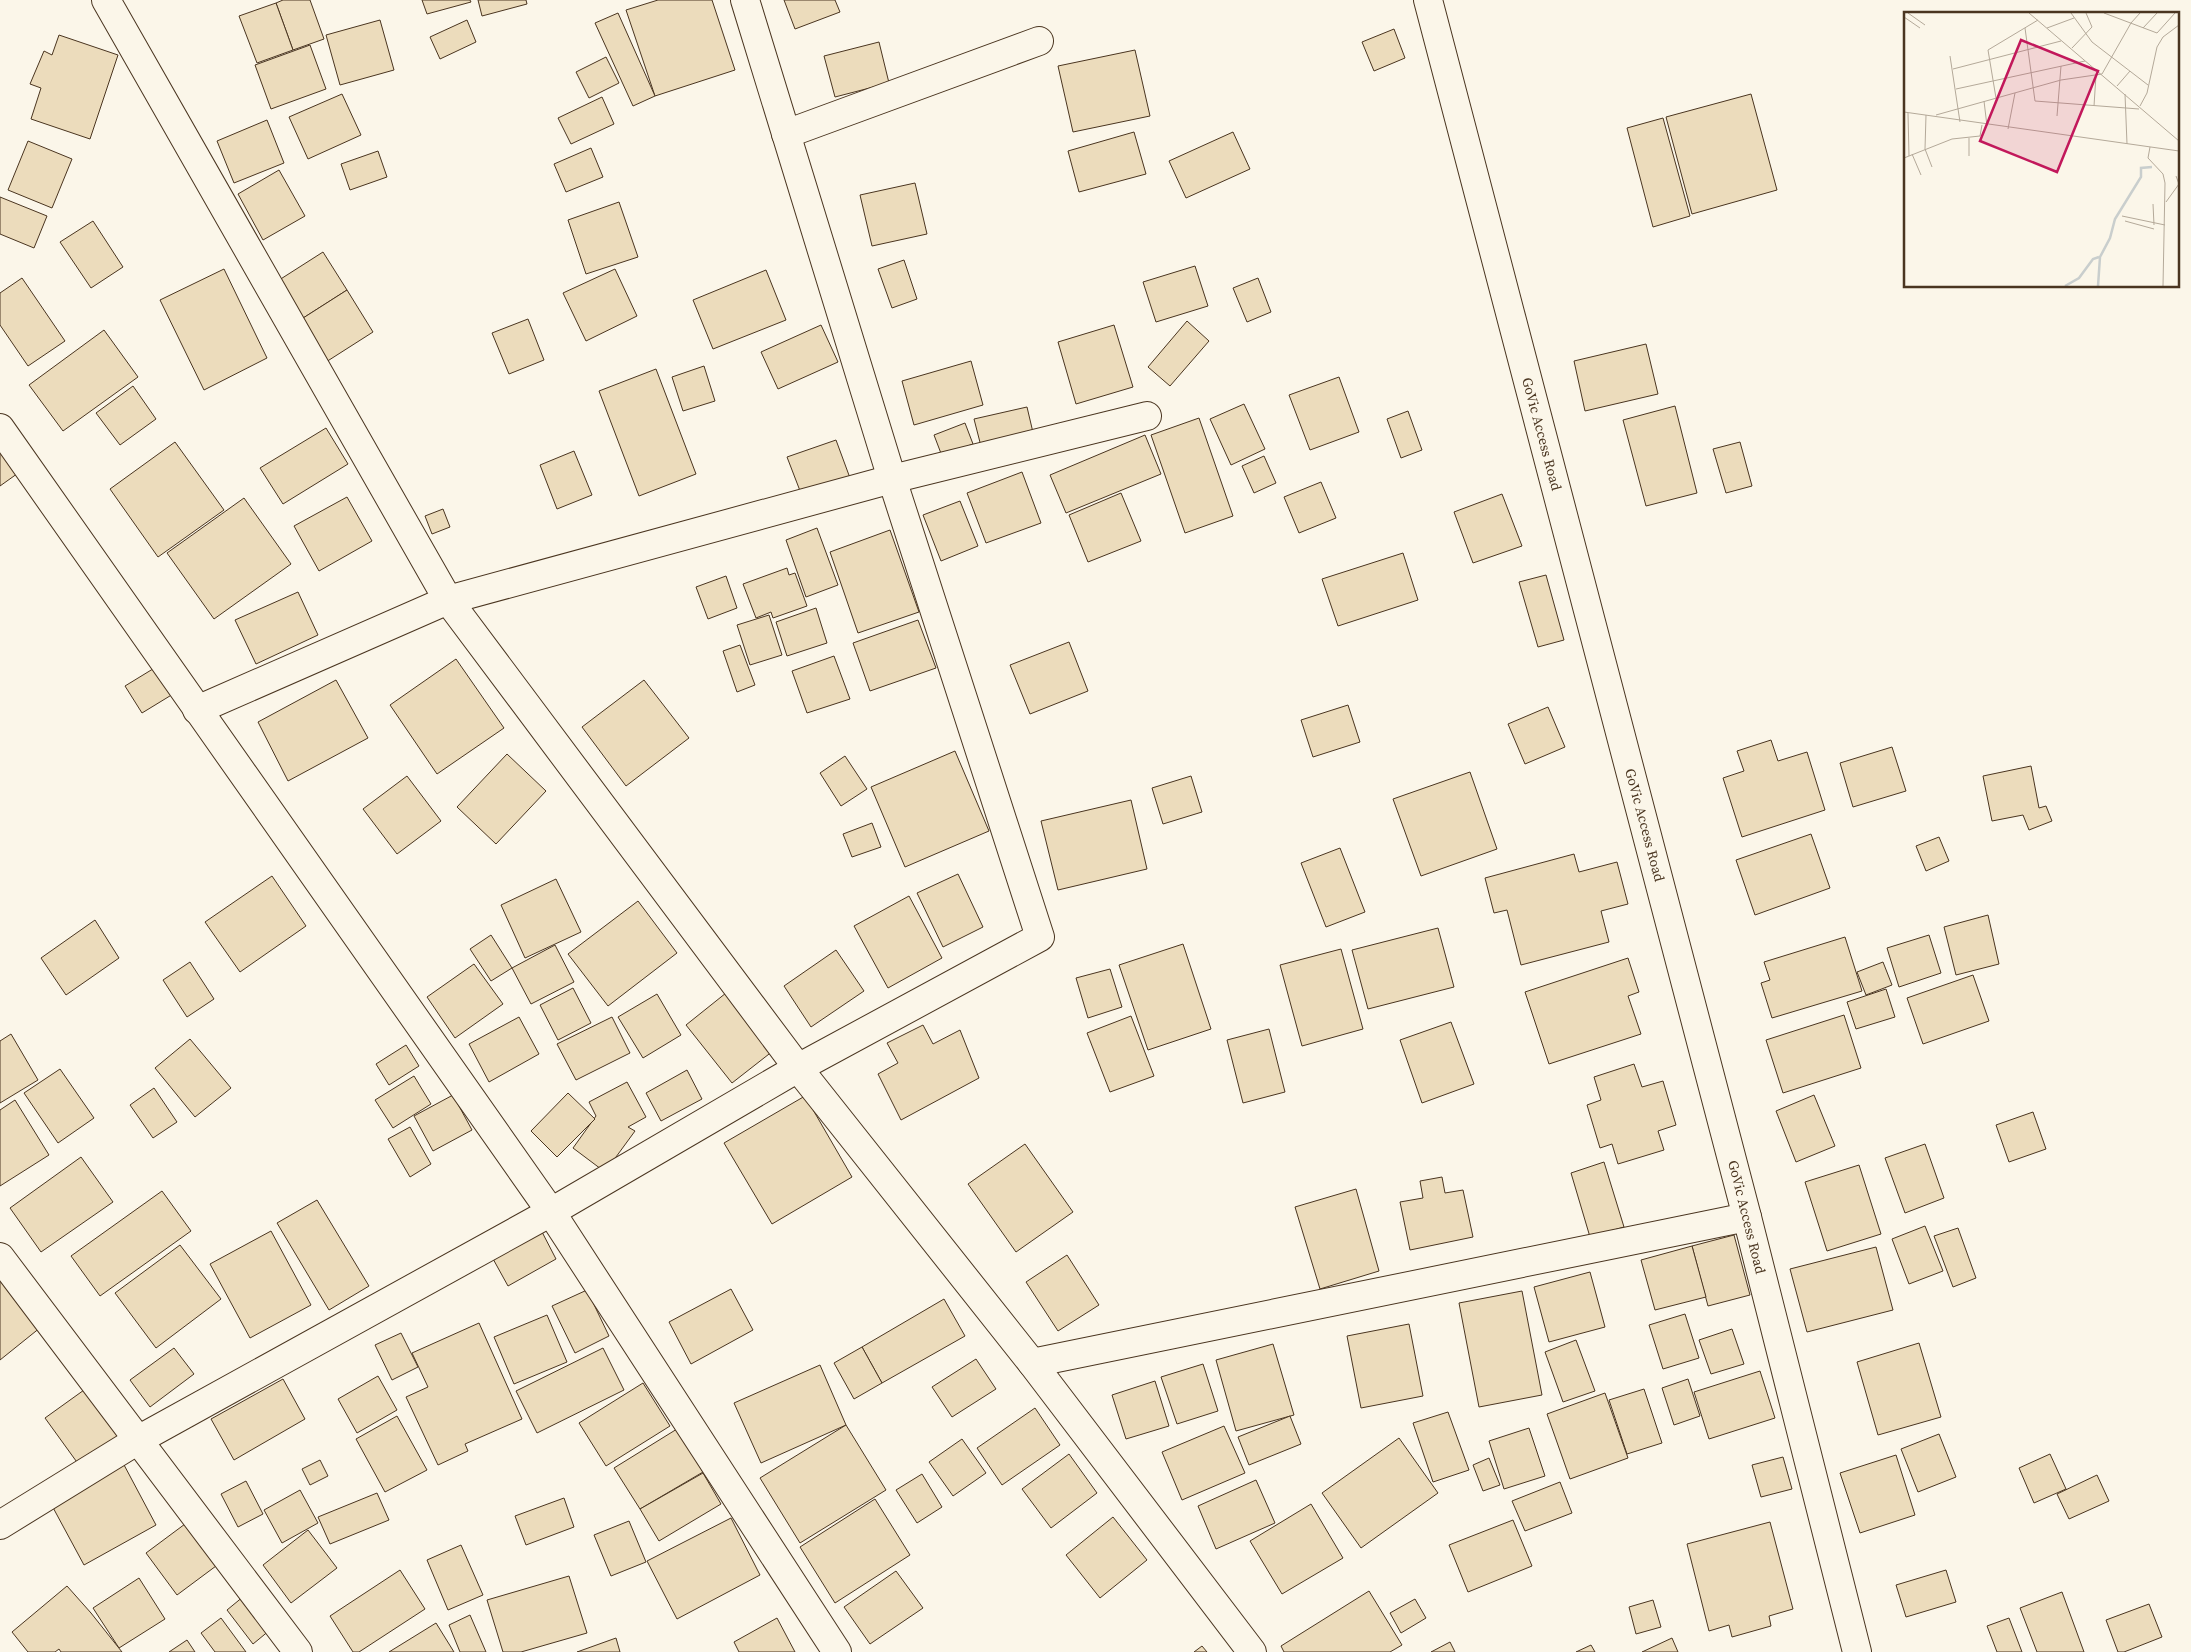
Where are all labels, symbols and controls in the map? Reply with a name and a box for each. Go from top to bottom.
inset map [1904,12,2178,288]
street label: GoVic Access Road [1517,375,1567,493]
street label: GoVic Access Road [1620,766,1670,884]
street label: GoVic Access Road [1723,1158,1771,1276]

